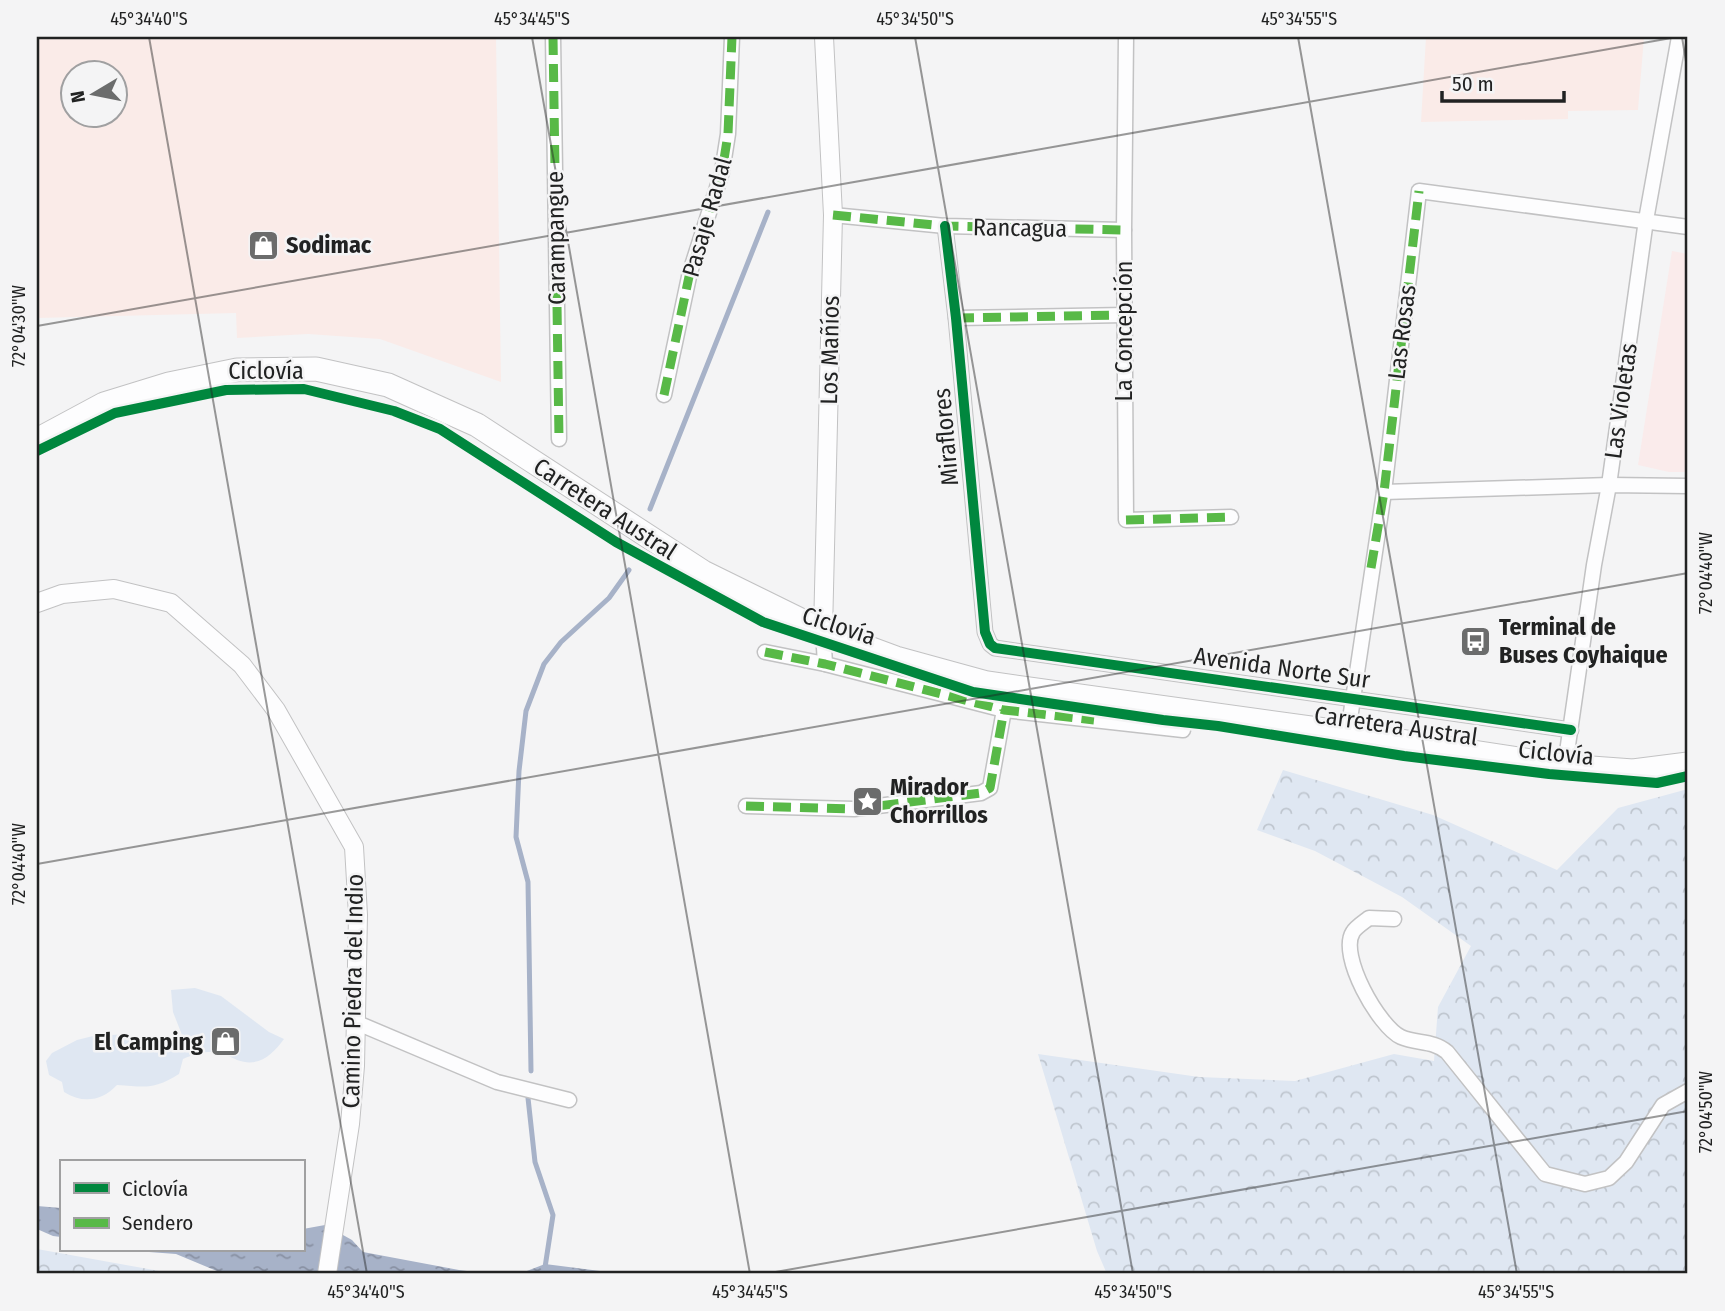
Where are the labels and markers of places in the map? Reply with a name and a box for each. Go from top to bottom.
shop icon: Sodimac [246,228,280,262]
place label: Sodimac [286,231,372,259]
place label: Terminal de Buses Coyhaique [1499,613,1668,669]
bus stop icon: Terminal de Buses Coyhaique [1459,624,1493,658]
place label: Mirador Chorrillos [890,773,988,829]
place icon: Mirador Chorrillos [850,784,884,818]
shop icon: El Camping [209,1025,243,1059]
place label: El Camping [94,1028,203,1056]

